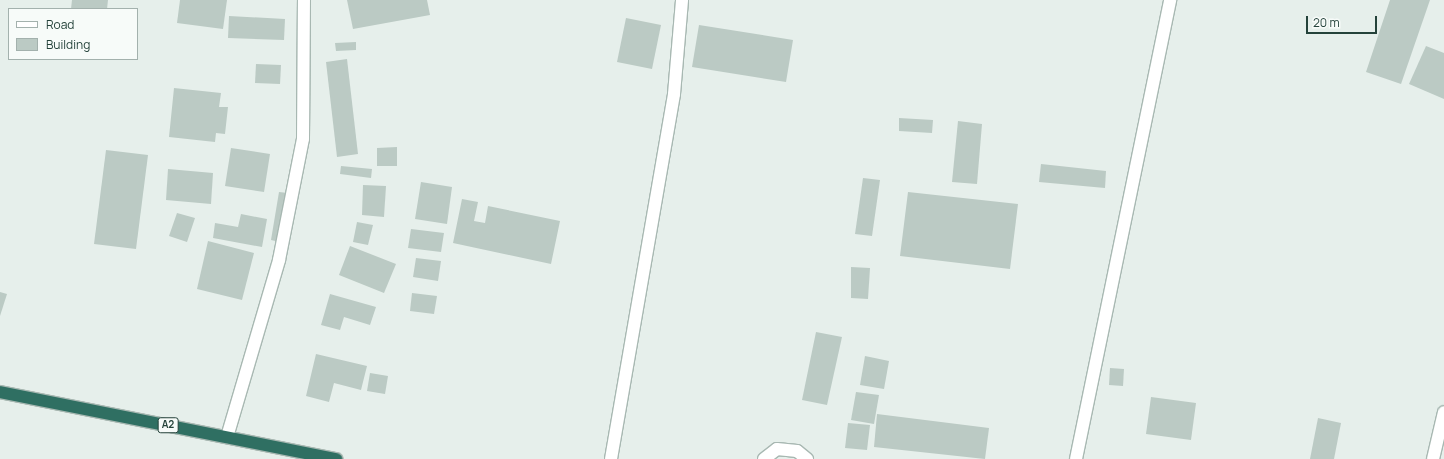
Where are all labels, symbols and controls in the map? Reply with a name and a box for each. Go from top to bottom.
legend [8,8,138,60]
scale bar [1308,8,1379,34]
text: 20 m [1313,14,1340,31]
text: Road [46,16,74,33]
text: Building [46,36,90,53]
road number: A2 [157,417,179,433]

